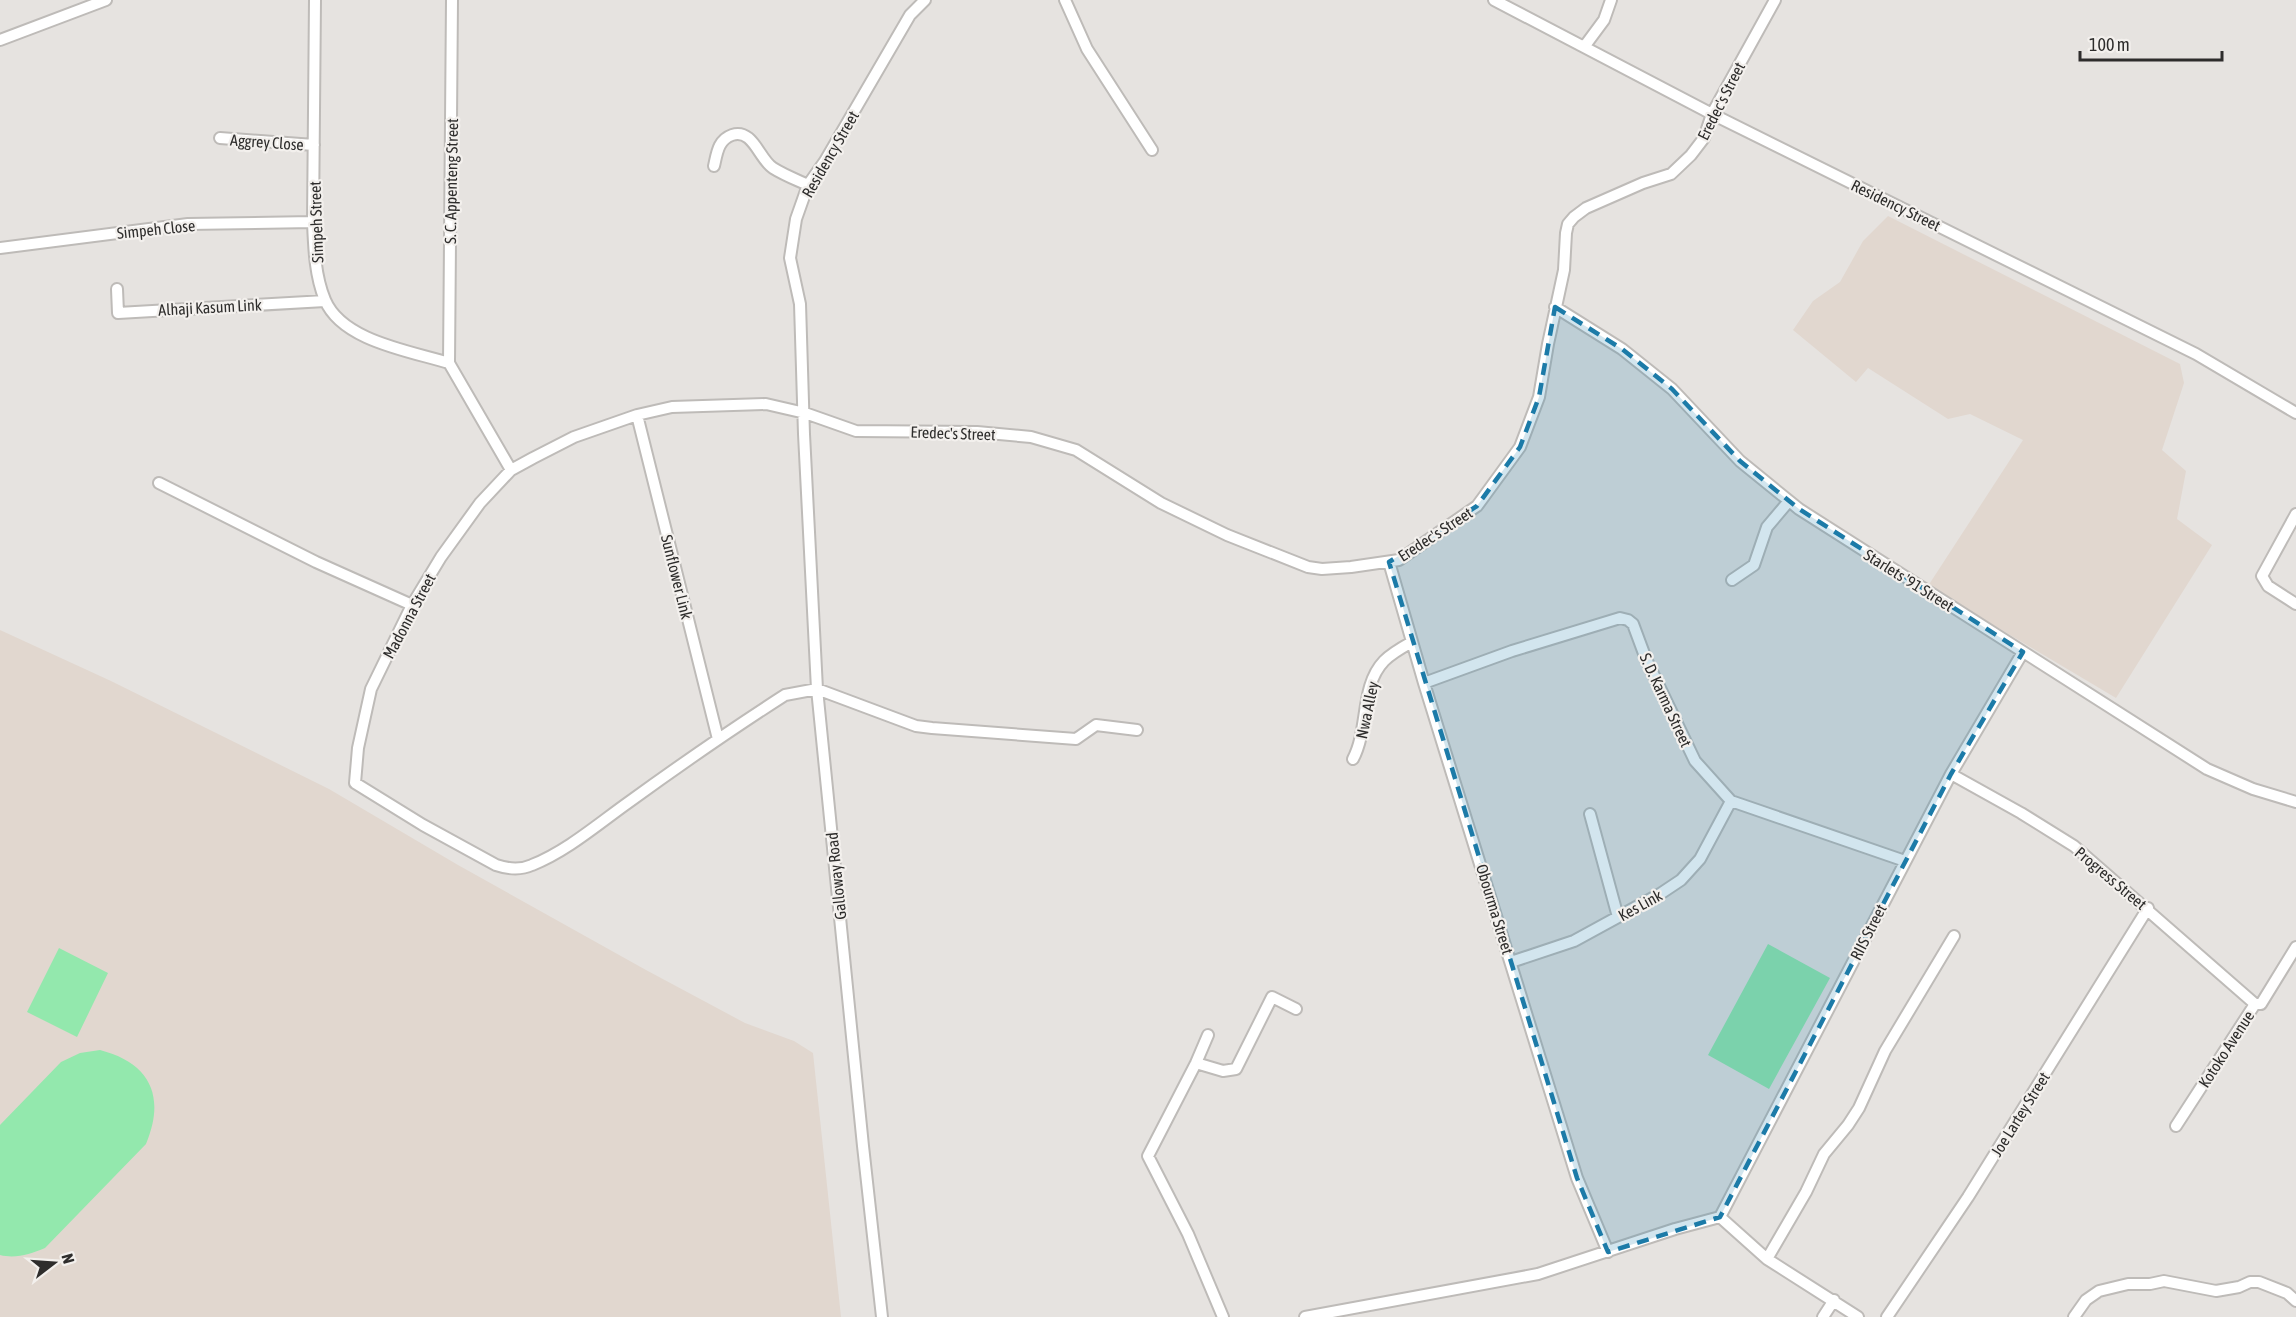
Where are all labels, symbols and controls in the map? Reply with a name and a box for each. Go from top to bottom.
scale bar [2080,24,2222,62]
text: 100 m [2089,34,2130,55]
street label: Eredec's Street [1694,59,1748,143]
street label: Residency Street [798,107,863,201]
street label: S. C. Appenteng Street [441,118,462,244]
street label: Aggrey Close [230,130,304,155]
street label: Residency Street [1848,176,1944,235]
street label: Simpeh Street [306,180,327,263]
street label: Simpeh Close [116,216,196,243]
street label: Alhaji Kasum Link [158,295,262,320]
street label: Eredec's Street [910,423,996,443]
street label: Eredec's Street [1394,503,1476,565]
street label: Sunflower Link [658,533,696,621]
street label: Starlets '91 Street [1861,545,1957,615]
street label: Madonna Street [379,570,439,662]
street label: S. D. Karma Street [1636,650,1696,750]
street label: Nwa Alley [1352,679,1383,741]
street label: Galloway Road [822,831,851,921]
street label: Progress Street [2071,843,2151,914]
street label: Obourma Street [1473,862,1517,957]
street label: Kes Link [1615,886,1665,924]
street label: RIIS Street [1846,901,1890,963]
street label: Kotoko Avenue [2195,1007,2257,1091]
street label: Joe Lartey Street [1987,1068,2054,1160]
north arrow [24,1233,84,1293]
text: N [58,1251,78,1266]

